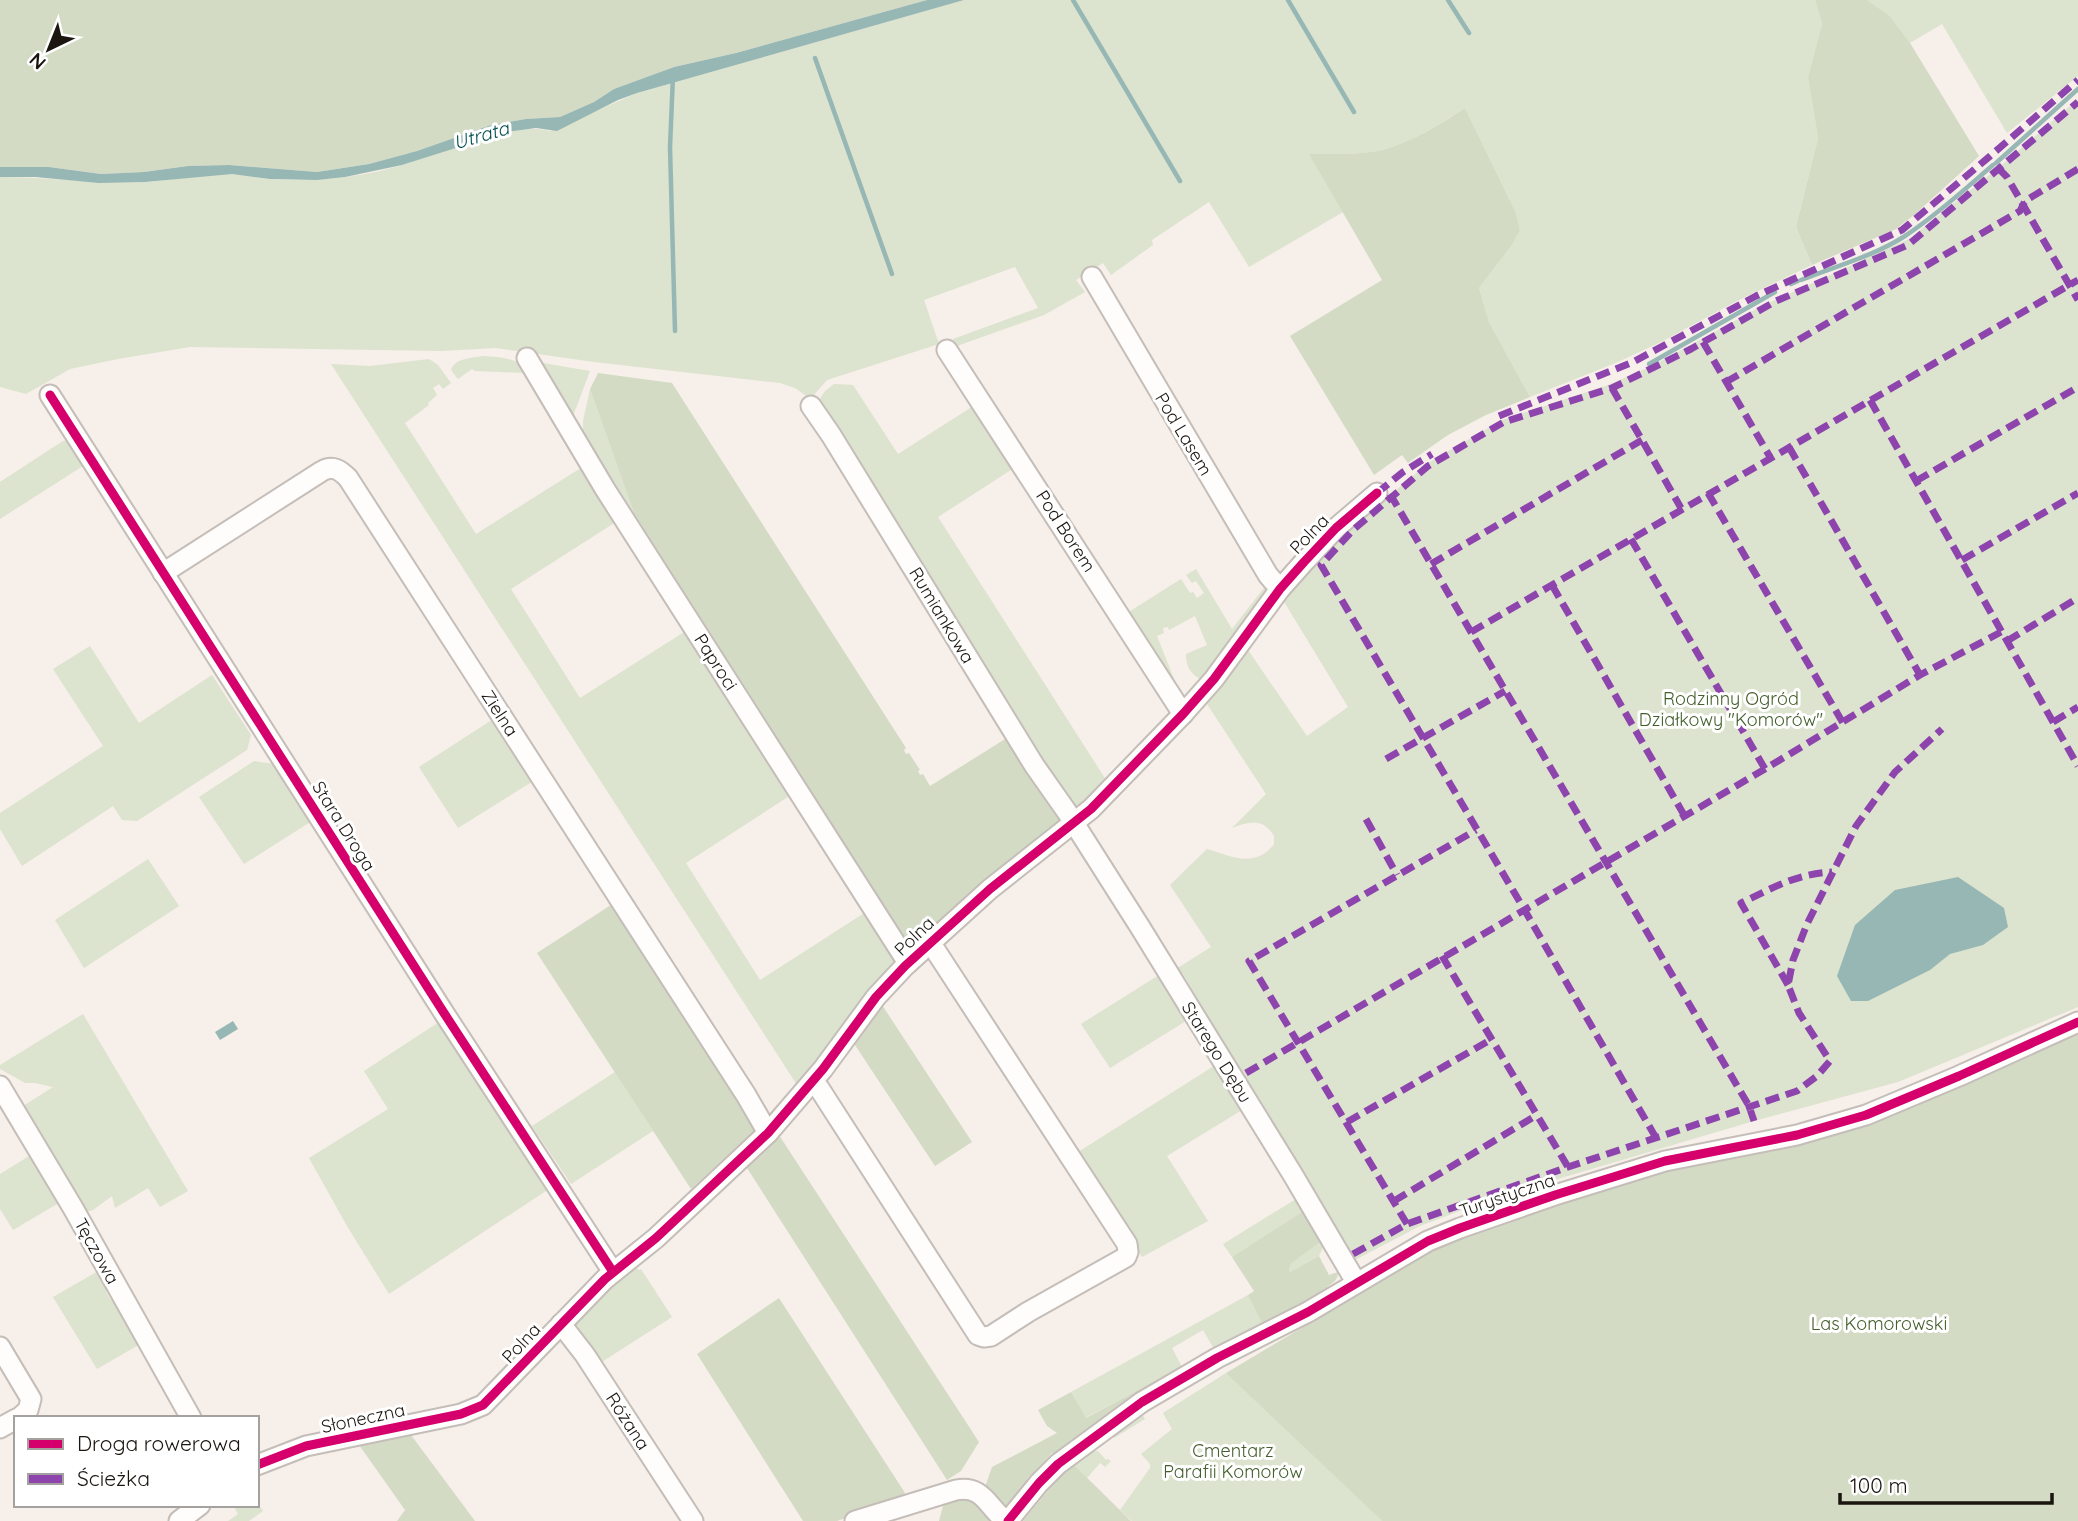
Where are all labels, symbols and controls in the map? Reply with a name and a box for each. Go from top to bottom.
north arrow [14,14,84,84]
text: N [24,48,51,75]
water label: Utrata [451,115,513,154]
street label: Pod Lasem [1150,388,1218,480]
street label: Pod Borem [1031,486,1101,576]
street label: Polna [1284,509,1334,559]
street label: Rumiankowa [904,563,980,667]
street label: Paproci [689,629,743,695]
street label: Zielna [476,685,524,741]
park label: Rodzinny Ogród Działkowy "Komorów" [1639,687,1823,731]
street label: Stara Droga [307,777,381,875]
street label: Polna [889,911,939,961]
street label: Starego Dębu [1177,997,1257,1107]
street label: Turystyczna [1456,1168,1558,1222]
street label: Tęczowa [69,1214,125,1288]
park label: Las Komorowski [1811,1312,1947,1335]
street label: Polna [497,1318,545,1368]
street label: Różana [601,1388,655,1454]
street label: Słoneczna [319,1398,407,1438]
legend [14,1416,259,1507]
text: Droga rowerowa [77,1430,241,1456]
park label: Cmentarz Parafii Komorów [1163,1439,1303,1483]
scale bar [1840,1462,2052,1506]
text: Ścieżka [77,1465,150,1491]
text: 100 m [1850,1472,1908,1498]

